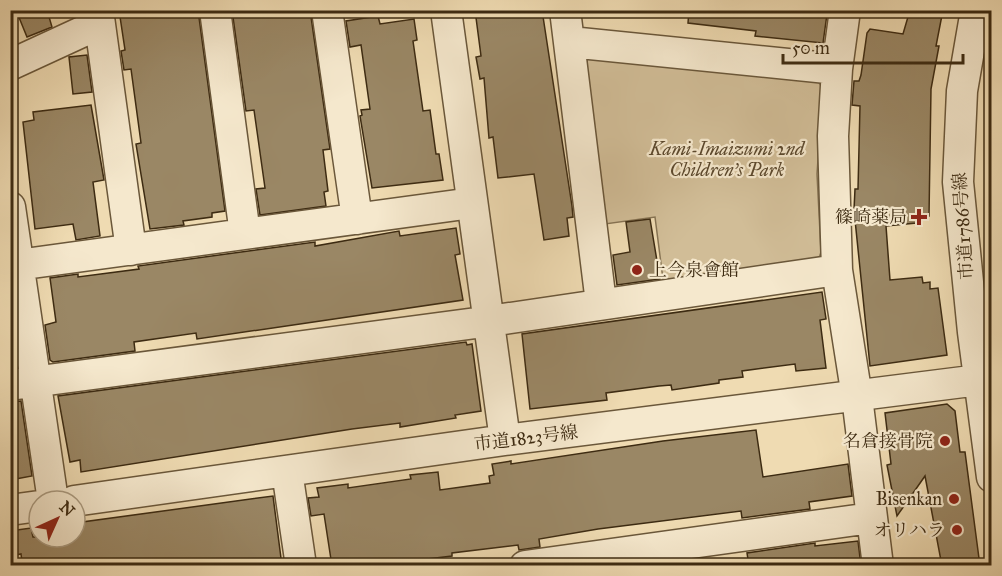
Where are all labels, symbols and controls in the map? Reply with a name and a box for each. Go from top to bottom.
scale bar [783,27,963,65]
text: 50 m [792,37,830,59]
park label: Kami-Imaizumi 2nd Children's Park [649,138,806,181]
street label: 市道1786号線 [948,172,978,280]
place label: 篠崎薬局 [835,206,907,228]
marker: 篠崎薬局 [912,210,926,224]
place label: 上今泉會館 [649,259,739,281]
marker: 上今泉會館 [630,263,644,277]
street label: 市道1823号線 [473,421,579,455]
place label: 名倉接骨院 [843,430,933,452]
marker: 名倉接骨院 [938,434,952,448]
place label: Bisenkan [876,488,942,510]
north arrow [27,489,87,549]
marker: Bisenkan [947,492,961,506]
text: N [56,497,79,521]
place label: オリハラ [874,519,945,541]
marker: オリハラ [950,523,964,537]

